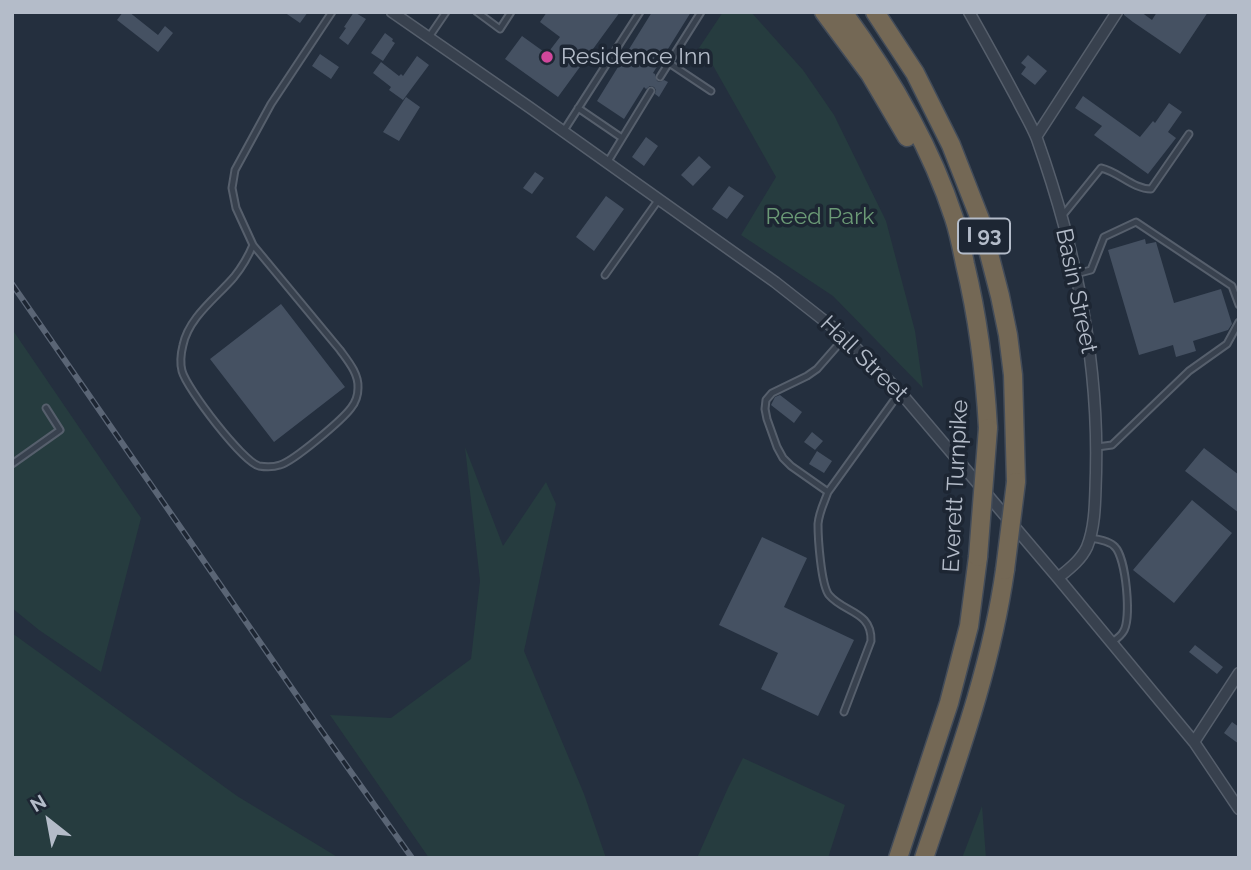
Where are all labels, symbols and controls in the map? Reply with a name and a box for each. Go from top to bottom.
place label: Residence Inn [561,43,711,71]
marker: Residence Inn [539,49,555,65]
park label: Reed Park [766,203,874,231]
road number: I 93 [958,218,1010,254]
street label: Basin Street [1049,226,1103,356]
street label: Hall Street [814,310,914,408]
street label: Everett Turnpike [938,399,974,573]
north arrow [14,786,84,856]
text: N [26,790,50,816]

